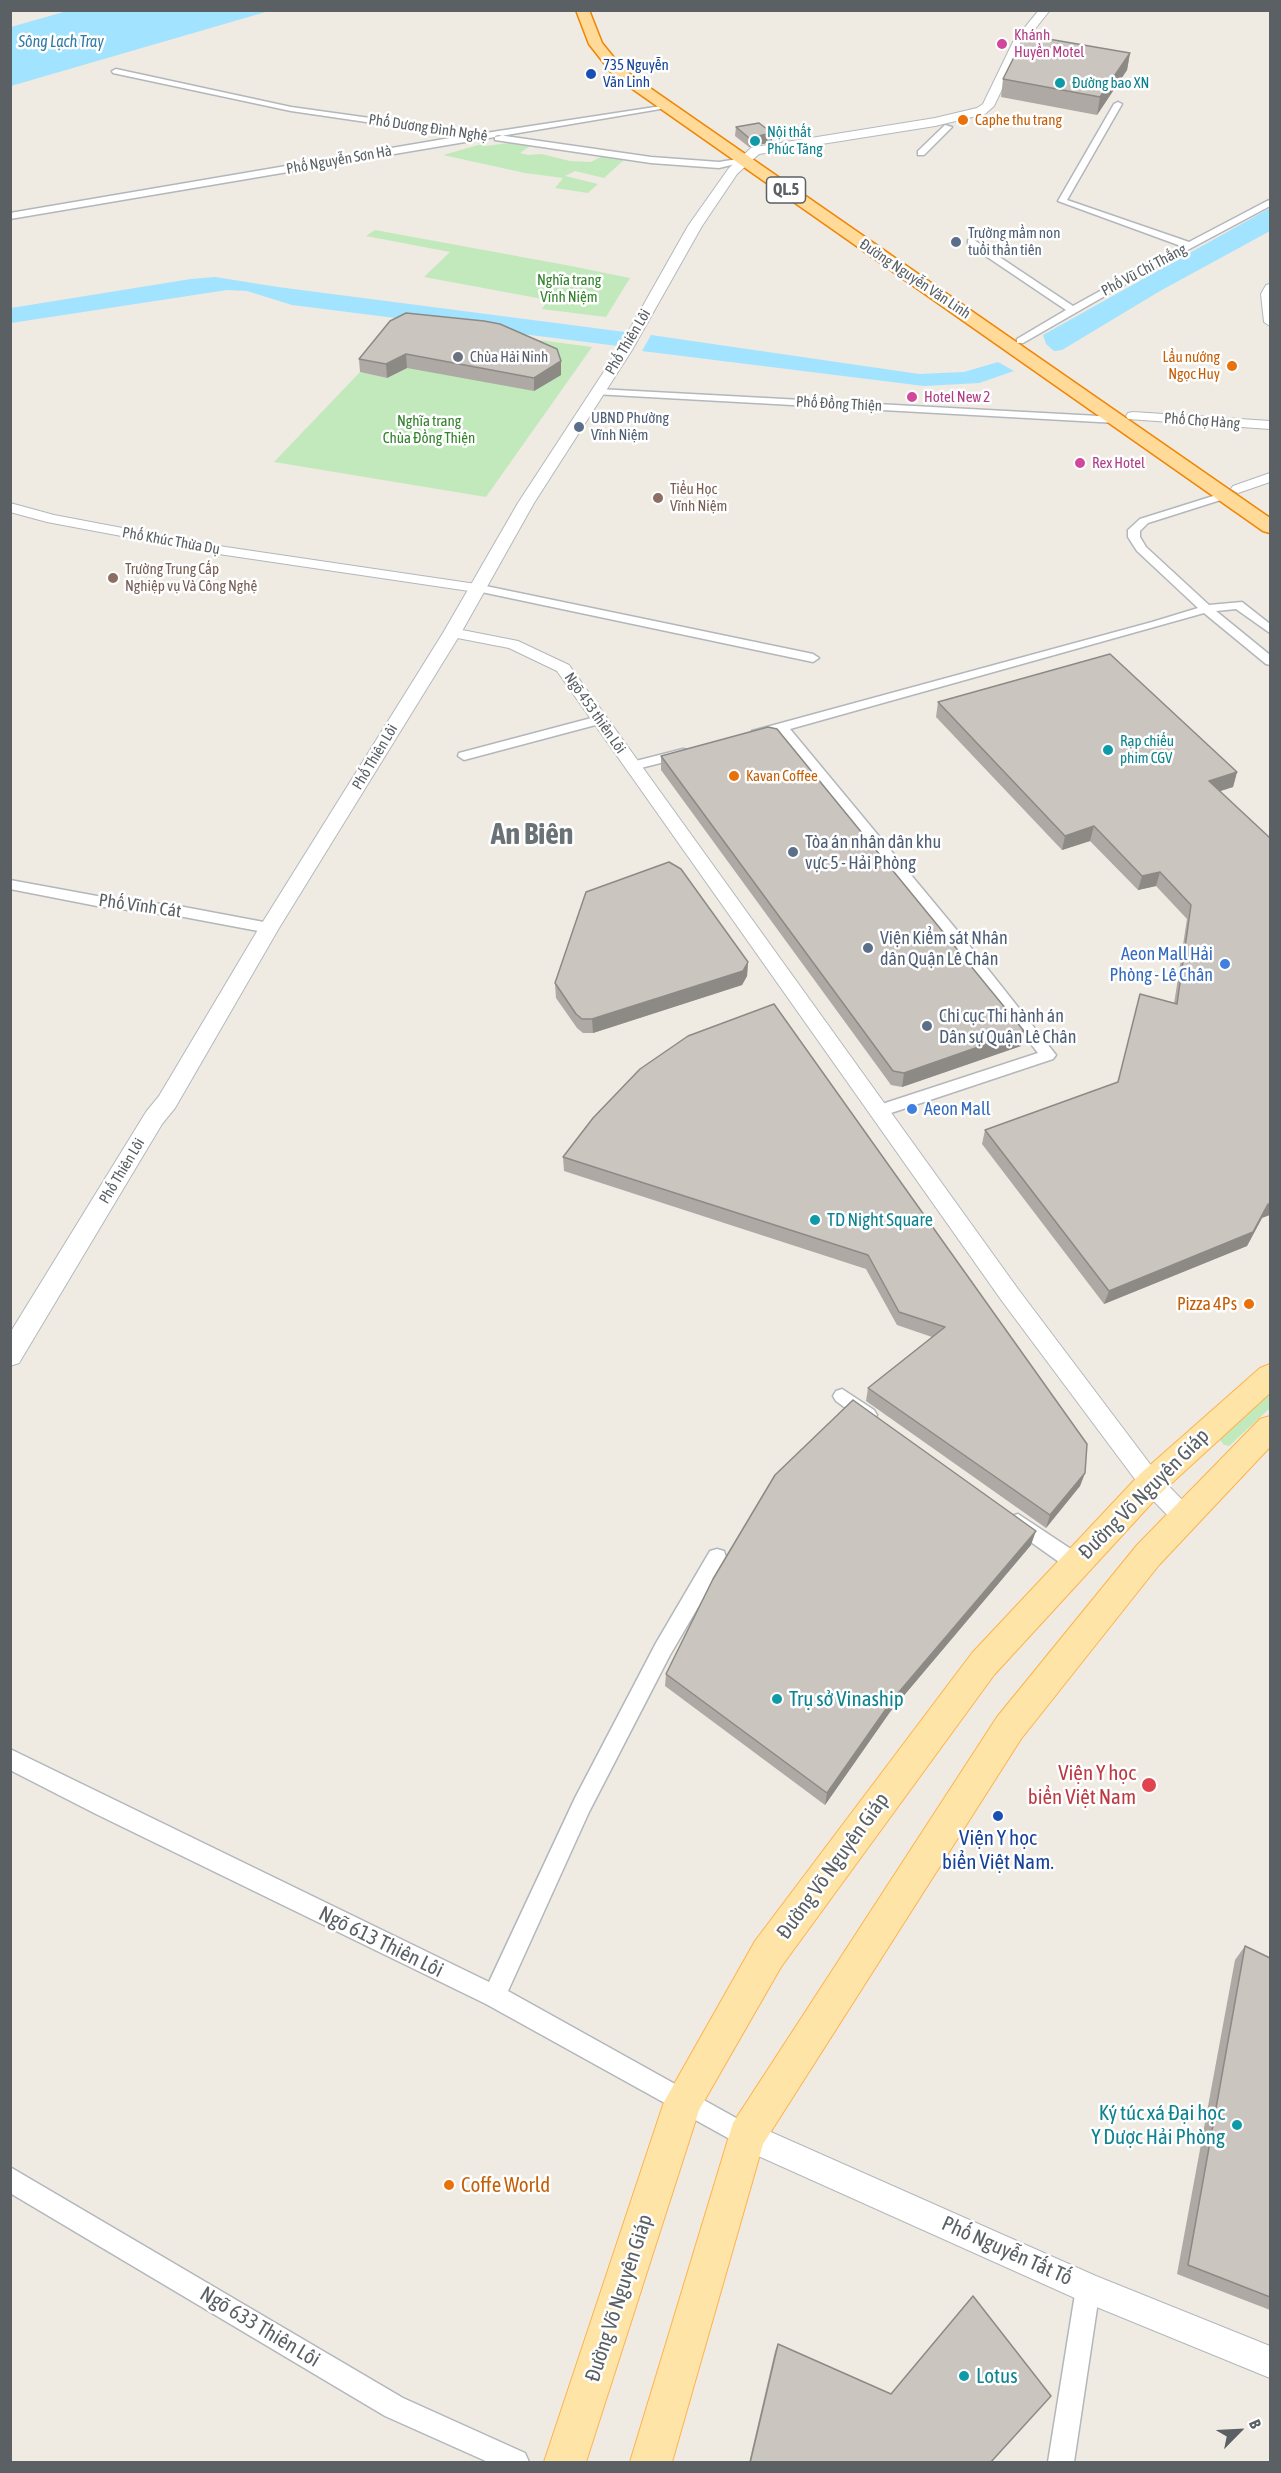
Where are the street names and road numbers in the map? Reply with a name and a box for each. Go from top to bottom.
street label: Phố Dương Đình Nghệ [367,111,489,145]
street label: Phố Nguyễn Sơn Hà [285,142,393,178]
road number: QL.5 [766,177,806,203]
street label: Đường Nguyễn Văn Linh [856,235,974,323]
street label: Phố Vũ Chí Thắng [1098,240,1190,300]
street label: Phố Thiên Lôi [601,306,655,378]
street label: Phố Đồng Thiện [796,393,882,415]
street label: Phố Chợ Hàng [1163,409,1241,433]
street label: Phố Khúc Thừa Dụ [121,524,221,558]
street label: Ngõ 453 thiên Lôi [560,669,630,757]
street label: Phố Thiên Lôi [348,721,402,793]
street label: Phố Vĩnh Cát [97,890,183,922]
street label: Phố Thiên Lôi [95,1135,149,1207]
street label: Đường Võ Nguyên Giáp [1073,1423,1215,1565]
street label: Đường Võ Nguyên Giáp [772,1788,894,1944]
street label: Ngõ 613 Thiên Lôi [315,1901,447,1983]
street label: Đường Võ Nguyên Giáp [580,2211,658,2385]
street label: Phố Nguyễn Tất Tố [938,2211,1076,2291]
street label: Ngõ 633 Thiên Lôi [195,2281,325,2373]

